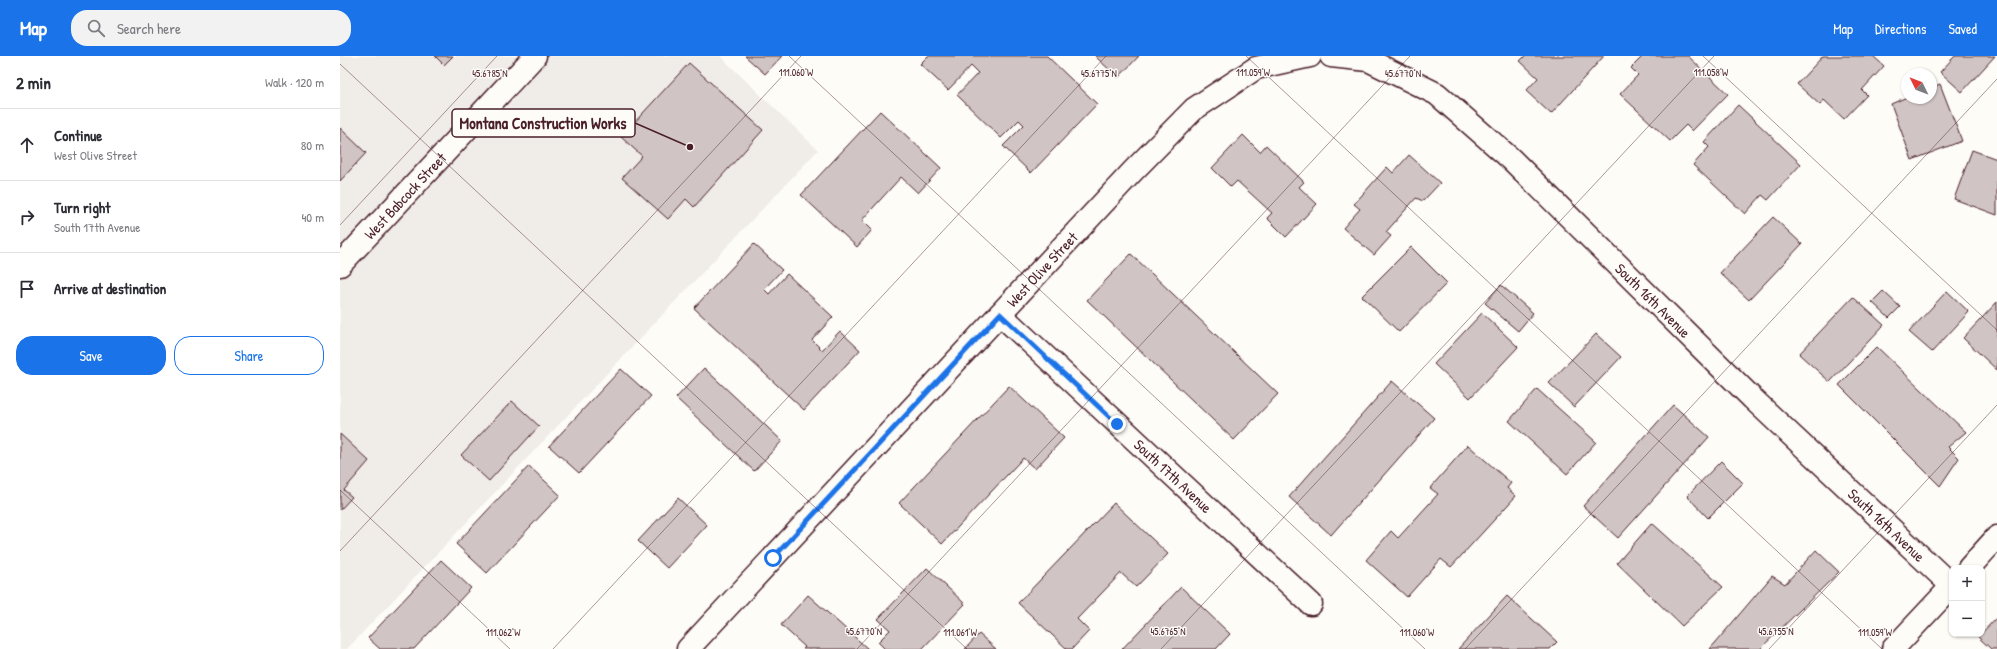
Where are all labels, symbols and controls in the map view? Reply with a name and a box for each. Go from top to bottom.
search box [71,10,351,46]
text: Map [20,15,47,41]
icon: search [85,17,107,39]
text: Search here [117,18,181,39]
text: Map [1833,19,1853,38]
text: Directions [1875,19,1926,38]
text: Saved [1948,19,1977,38]
text: 111.060°W [779,66,814,79]
text: 111.059°W [1236,66,1271,79]
text: 111.058°W [1694,66,1729,79]
text: 45.6785°N [472,67,508,80]
text: 45.6775°N [1081,67,1117,80]
text: 45.6770°N [1385,67,1421,80]
north arrow [1901,68,1937,104]
text: 2 min [16,71,51,94]
text: Walk · 120 m [265,73,324,91]
callout: Montana Construction Works [452,109,635,137]
text: Montana Construction Works [460,112,627,134]
text: Continue [54,125,102,146]
icon: ahead [16,134,38,156]
text: 80 m [301,136,324,154]
text: West Olive Street [54,146,137,164]
street label: West Babcock Street [359,147,451,244]
text: Turn right [54,197,110,218]
icon: right [16,206,38,228]
text: 40 m [301,208,324,226]
text: South 17th Avenue [54,218,140,236]
street label: West Olive Street [1001,226,1083,311]
street label: South 16th Avenue [1611,258,1696,342]
icon: arrive [16,278,38,300]
text: Arrive at destination [54,278,166,299]
button: Save [16,336,166,375]
button: Share [174,336,324,375]
route end [1108,415,1126,433]
street label: South 17th Avenue [1130,434,1217,517]
street label: South 16th Avenue [1844,483,1930,566]
route start [764,549,782,567]
map controls [1949,565,1985,637]
button: + [1949,565,1985,601]
button: − [1949,601,1985,637]
text: 45.6770°N [846,625,882,638]
text: 45.6765°N [1151,625,1185,638]
text: 45.6755°N [1758,625,1794,638]
text: 111.062°W [486,626,521,639]
text: 111.061°W [943,626,978,639]
text: 111.060°W [1400,626,1435,639]
text: 111.059°W [1858,626,1893,639]

